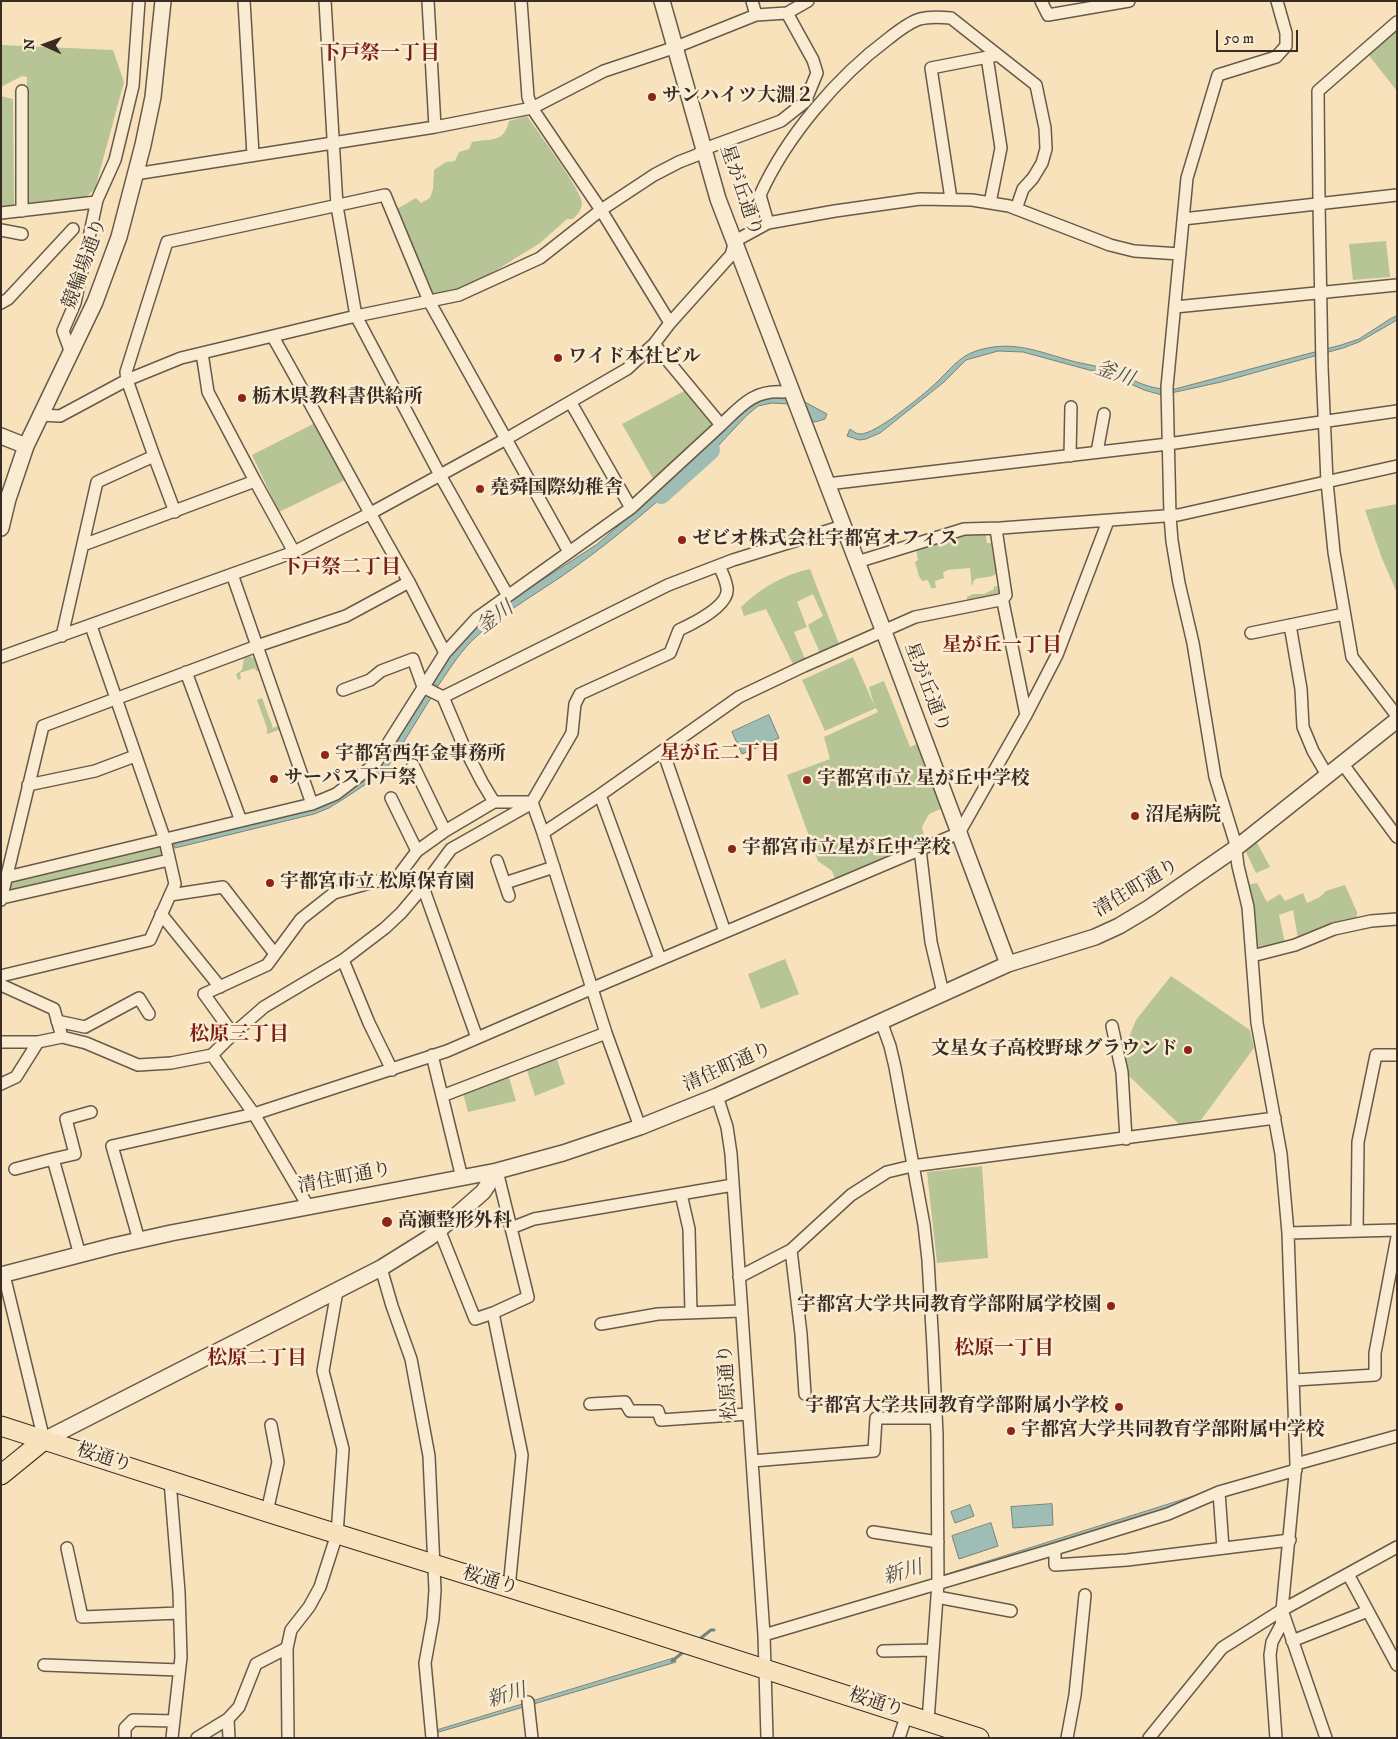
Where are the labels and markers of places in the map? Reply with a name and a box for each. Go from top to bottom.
place label: サンハイツ大淵２ [662,86,814,108]
marker: サンハイツ大淵２ [646,91,658,103]
place label: ワイド本社ビル [568,347,701,369]
marker: ワイド本社ビル [552,352,564,364]
place label: 栃木県教科書供給所 [252,387,423,409]
marker: 栃木県教科書供給所 [236,392,248,404]
place label: 堯舜国際幼稚舎 [490,478,623,500]
marker: 堯舜国際幼稚舎 [474,483,486,495]
place label: ゼビオ株式会社宇都宮オフィス [692,529,958,551]
marker: ゼビオ株式会社宇都宮オフィス [676,534,688,546]
place label: 宇都宮西年金事務所 [335,744,506,766]
marker: 宇都宮西年金事務所 [319,749,331,761]
place label: サーパス下戸祭 [284,768,417,790]
place label: 宇都宮市立 星が丘中学校 [817,769,1030,791]
marker: サーパス下戸祭 [268,773,280,785]
marker: 宇都宮市立 星が丘中学校 [801,774,813,786]
place label: 沼尾病院 [1145,805,1221,827]
marker: 沼尾病院 [1129,810,1141,822]
place label: 宇都宮市立星が丘中学校 [742,838,951,860]
marker: 宇都宮市立星が丘中学校 [726,843,738,855]
place label: 宇都宮市立 松原保育園 [280,872,474,894]
marker: 宇都宮市立 松原保育園 [264,877,276,889]
place label: 文星女子高校野球グラウンド [931,1039,1178,1061]
marker: 文星女子高校野球グラウンド [1182,1044,1194,1056]
place label: 高瀬整形外科 [398,1211,512,1233]
marker: 高瀬整形外科 [380,1215,394,1229]
place label: 宇都宮大学共同教育学部附属学校園 [797,1295,1101,1317]
marker: 宇都宮大学共同教育学部附属学校園 [1105,1300,1117,1312]
place label: 宇都宮大学共同教育学部附属小学校 [805,1396,1109,1418]
marker: 宇都宮大学共同教育学部附属小学校 [1113,1401,1125,1413]
place label: 宇都宮大学共同教育学部附属中学校 [1021,1420,1325,1442]
marker: 宇都宮大学共同教育学部附属中学校 [1005,1425,1017,1437]

